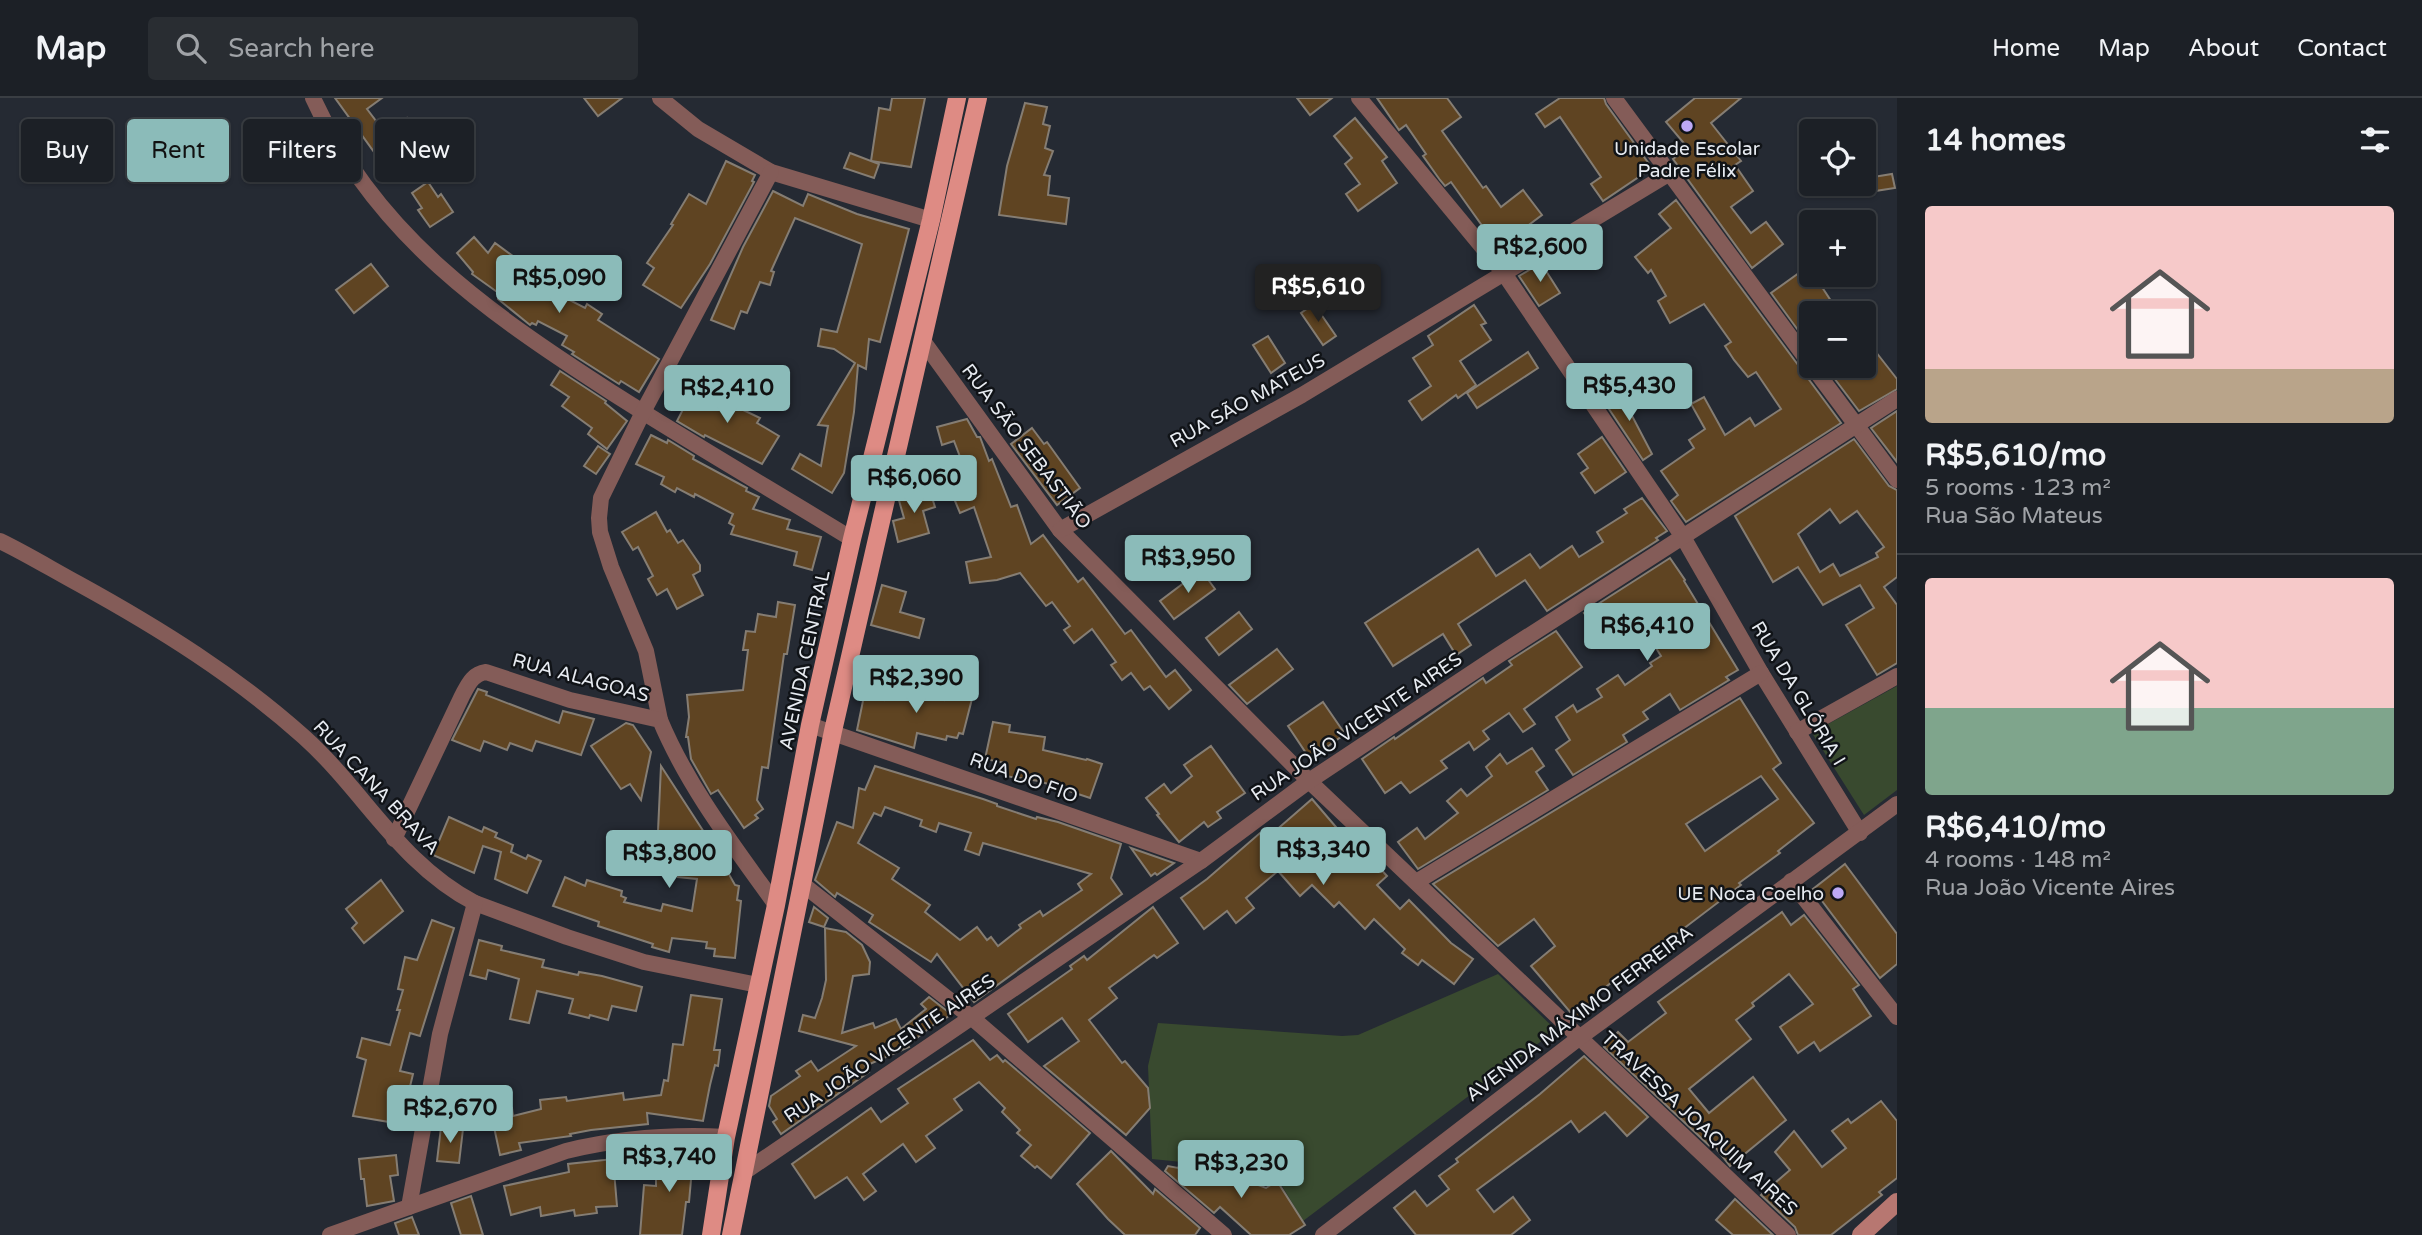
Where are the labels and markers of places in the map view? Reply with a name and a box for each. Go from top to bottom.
marker: Unidade Escolar Padre Félix [1679,118,1695,134]
place label: Unidade Escolar Padre Félix [1614,138,1761,182]
pin: R$2,600 [1475,225,1605,284]
pin: R$5,090 [494,256,624,315]
pin: R$5,610 [1253,264,1383,324]
pin: R$5,430 [1564,364,1694,423]
pin: R$2,410 [662,366,792,425]
pin: R$6,060 [849,456,979,515]
pin: R$3,950 [1123,536,1253,595]
pin: R$6,410 [1582,603,1712,663]
pin: R$2,390 [851,656,981,715]
pin: R$3,340 [1258,828,1388,887]
pin: R$3,800 [604,830,734,890]
place label: UE Noca Coelho [1677,883,1824,905]
marker: UE Noca Coelho [1830,885,1846,901]
pin: R$2,670 [385,1086,515,1145]
pin: R$3,740 [604,1134,734,1194]
pin: R$3,230 [1176,1140,1306,1200]

